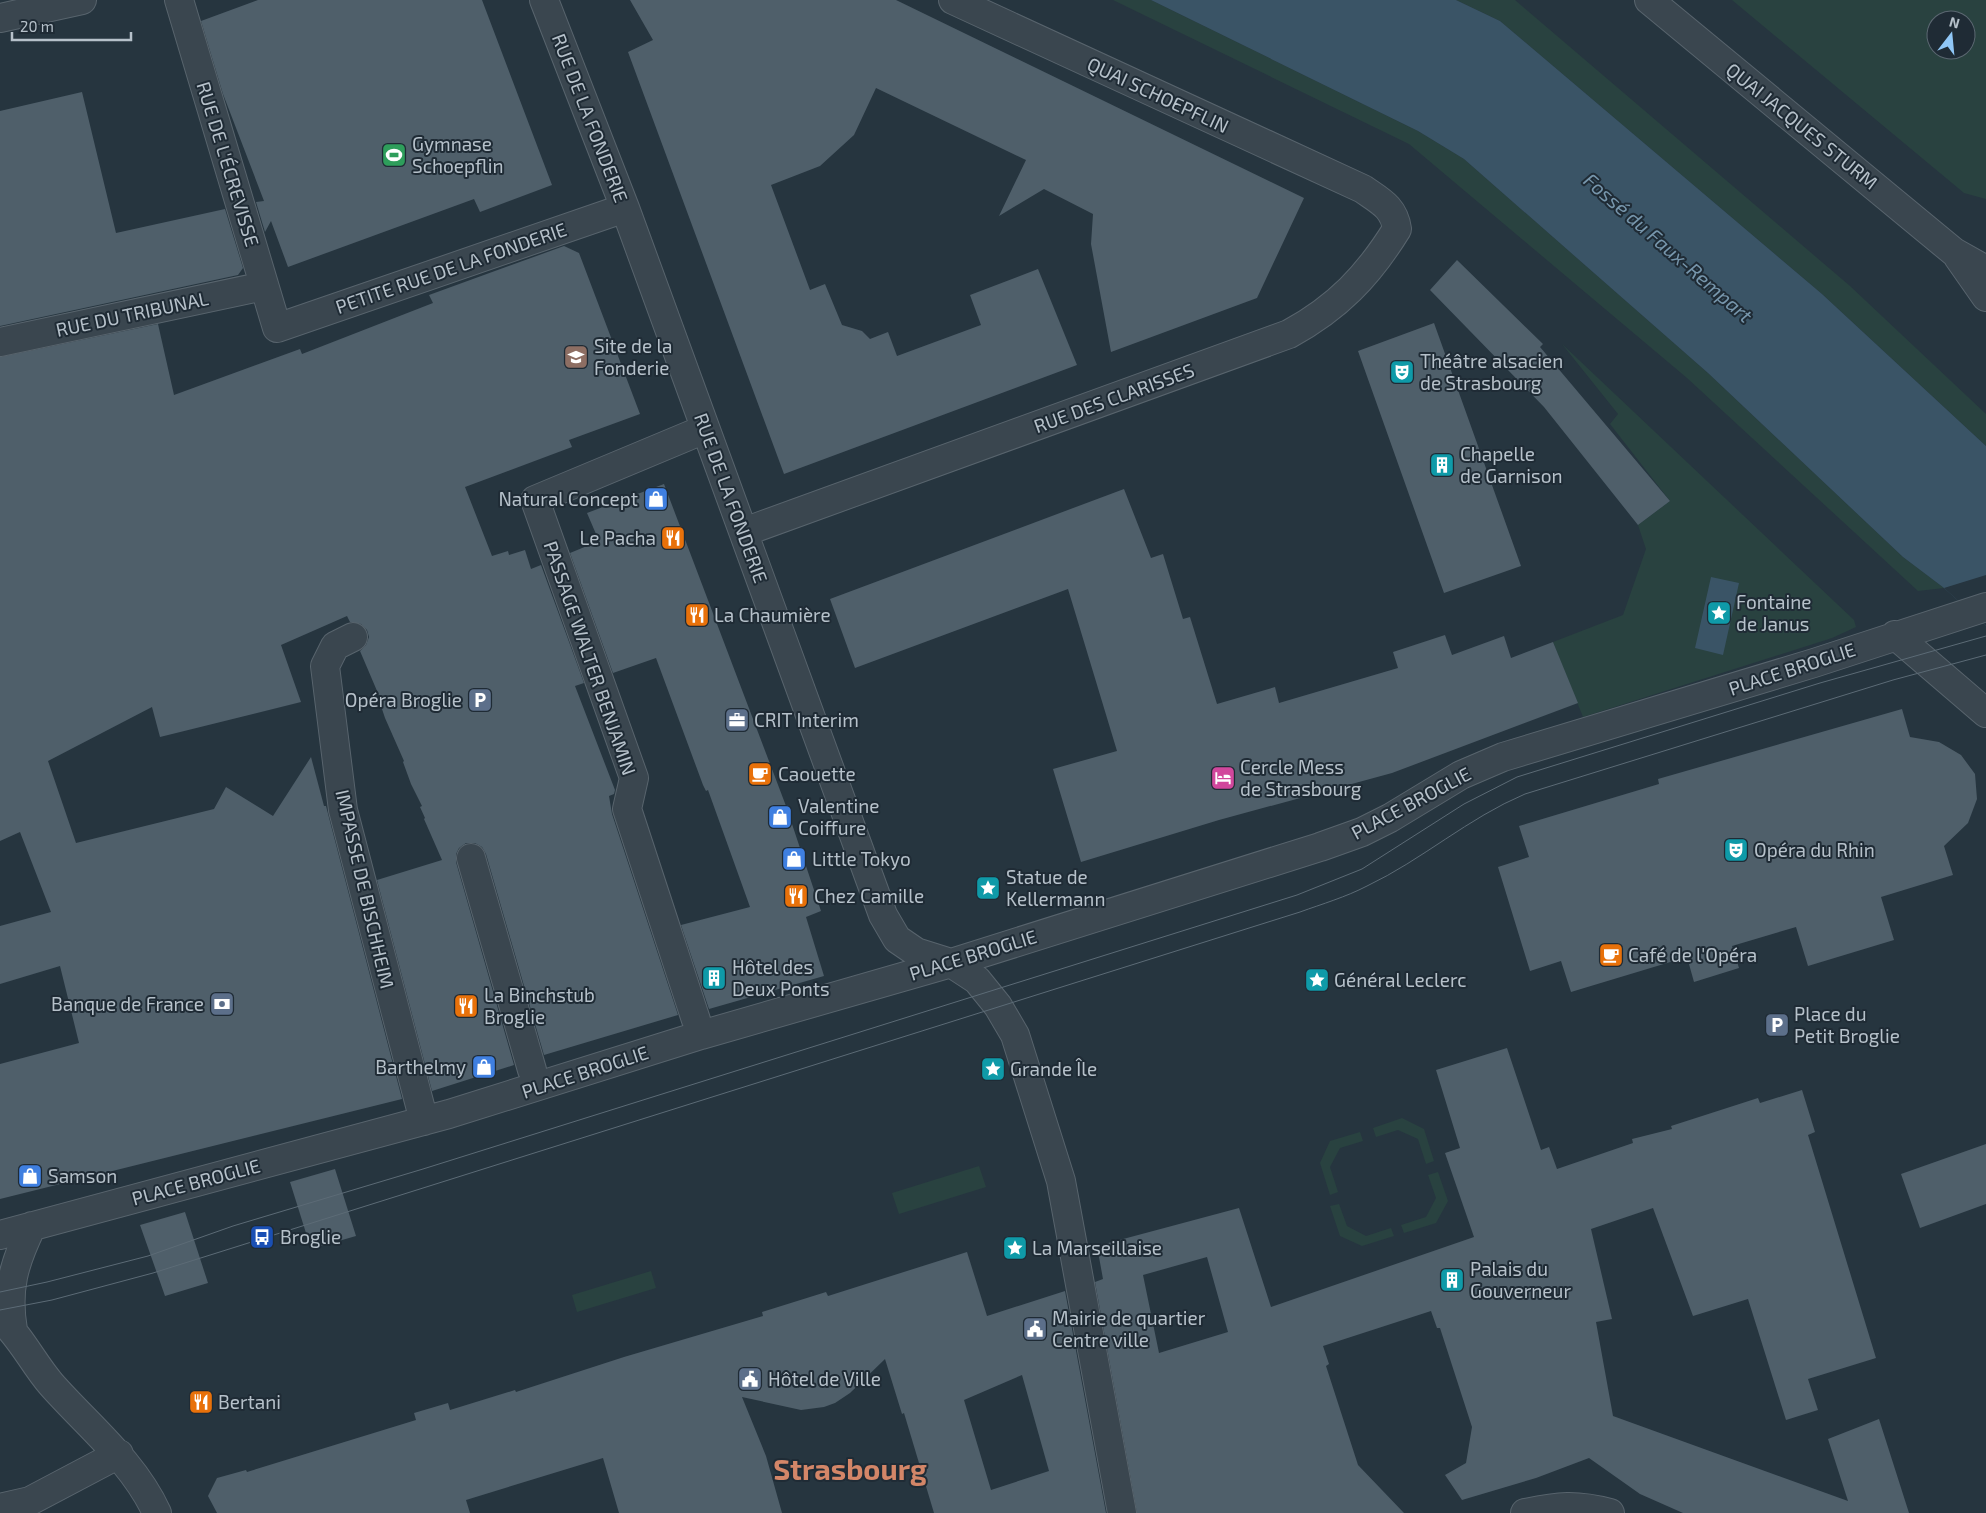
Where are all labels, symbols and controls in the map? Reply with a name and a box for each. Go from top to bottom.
scale bar [12,10,131,42]
north arrow [1926,10,1976,60]
text: N [1948,12,1962,32]
text: 20 m [20,17,54,35]
street label: RUE DE LA FONDERIE [548,30,633,205]
street label: QUAI SCHOEPFLIN [1084,52,1233,137]
street label: QUAI JACQUES STURM [1722,57,1883,194]
street label: RUE DE L'ÉCREVISSE [192,79,264,249]
place label: Gymnase Schoepflin [412,132,503,177]
sports icon: Gymnase Schoepflin [381,142,407,168]
water label: Fossé du Faux-Rempart [1579,167,1758,327]
street label: PETITE RUE DE LA FONDERIE [332,217,569,318]
street label: RUE DU TRIBUNAL [53,286,211,341]
place label: Site de la Fonderie [594,334,672,379]
school or university icon: Site de la Fonderie [563,344,589,370]
place label: Théâtre alsacien de Strasbourg [1420,349,1563,394]
street label: RUE DES CLARISSES [1030,358,1197,437]
theatre icon: Théâtre alsacien de Strasbourg [1389,359,1415,385]
street label: RUE DE LA FONDERIE [690,410,773,586]
place label: Chapelle de Garnison [1460,442,1563,487]
building icon: Chapelle de Garnison [1429,452,1455,478]
shop icon: Natural Concept [643,486,669,512]
place label: Natural Concept [498,487,638,510]
restaurant icon: Le Pacha [660,525,686,551]
place label: Le Pacha [580,526,656,549]
street label: PASSAGE WALTER BENJAMIN [540,538,641,778]
place label: Fontaine de Janus [1736,590,1811,635]
place icon: Fontaine de Janus [1706,600,1732,626]
restaurant icon: La Chaumière [684,602,710,628]
place label: La Chaumière [714,603,831,626]
street label: PLACE BROGLIE [1726,637,1858,700]
parking icon: Opéra Broglie [467,687,493,713]
place label: Opéra Broglie [345,688,462,711]
office icon: CRIT Interim [724,707,750,733]
place label: CRIT Interim [754,708,859,731]
place label: Cercle Mess de Strasbourg [1240,755,1362,800]
cafe icon: Caouette [747,761,773,787]
street label: PLACE BROGLIE [1347,761,1474,844]
place label: Caouette [778,762,856,785]
hotel icon: Cercle Mess de Strasbourg [1210,765,1236,791]
street label: IMPASSE DE BISCHHEIM [331,787,400,991]
place label: Valentine Coiffure [798,794,880,839]
shop icon: Valentine Coiffure [767,804,793,830]
theatre icon: Opéra du Rhin [1723,837,1749,863]
place label: Opéra du Rhin [1754,838,1875,861]
shop icon: Little Tokyo [781,846,807,872]
place label: Little Tokyo [812,847,911,870]
place label: Statue de Kellermann [1006,865,1105,910]
place icon: Statue de Kellermann [975,875,1001,901]
restaurant icon: Chez Camille [783,883,809,909]
place label: Chez Camille [814,884,924,907]
street label: PLACE BROGLIE [906,924,1039,985]
cafe icon: Café de l'Opéra [1598,942,1624,968]
place label: Café de l'Opéra [1628,943,1757,966]
place label: Hôtel des Deux Ponts [732,955,830,1000]
building icon: Hôtel des Deux Ponts [701,965,727,991]
place icon: Général Leclerc [1304,967,1330,993]
place label: Général Leclerc [1334,968,1467,991]
place label: La Binchstub Broglie [484,983,595,1028]
bank icon: Banque de France [209,991,235,1017]
place label: Banque de France [51,992,204,1015]
restaurant icon: La Binchstub Broglie [453,993,479,1019]
place label: Place du Petit Broglie [1794,1002,1900,1047]
parking icon: Place du Petit Broglie [1764,1012,1790,1038]
street label: PLACE BROGLIE [519,1040,651,1103]
shop icon: Barthelmy [471,1054,497,1080]
place label: Barthelmy [375,1055,466,1078]
place icon: Grande Île [980,1056,1006,1082]
place label: Grande Île [1010,1057,1097,1080]
street label: PLACE BROGLIE [129,1153,263,1210]
shop icon: Samson [17,1163,43,1189]
place label: Samson [48,1164,117,1187]
bus stop icon: Broglie [249,1224,275,1250]
place label: Broglie [280,1225,341,1248]
place icon: La Marseillaise [1002,1235,1028,1261]
place label: La Marseillaise [1032,1236,1162,1259]
place label: Palais du Gouverneur [1470,1257,1571,1302]
building icon: Palais du Gouverneur [1439,1267,1465,1293]
place label: Mairie de quartier Centre ville [1052,1306,1206,1351]
public building icon: Mairie de quartier Centre ville [1022,1316,1048,1342]
public building icon: Hôtel de Ville [737,1366,763,1392]
place label: Hôtel de Ville [768,1367,881,1390]
restaurant icon: Bertani [188,1389,214,1415]
place label: Bertani [218,1390,281,1413]
district label: Strasbourg [773,1451,927,1486]

